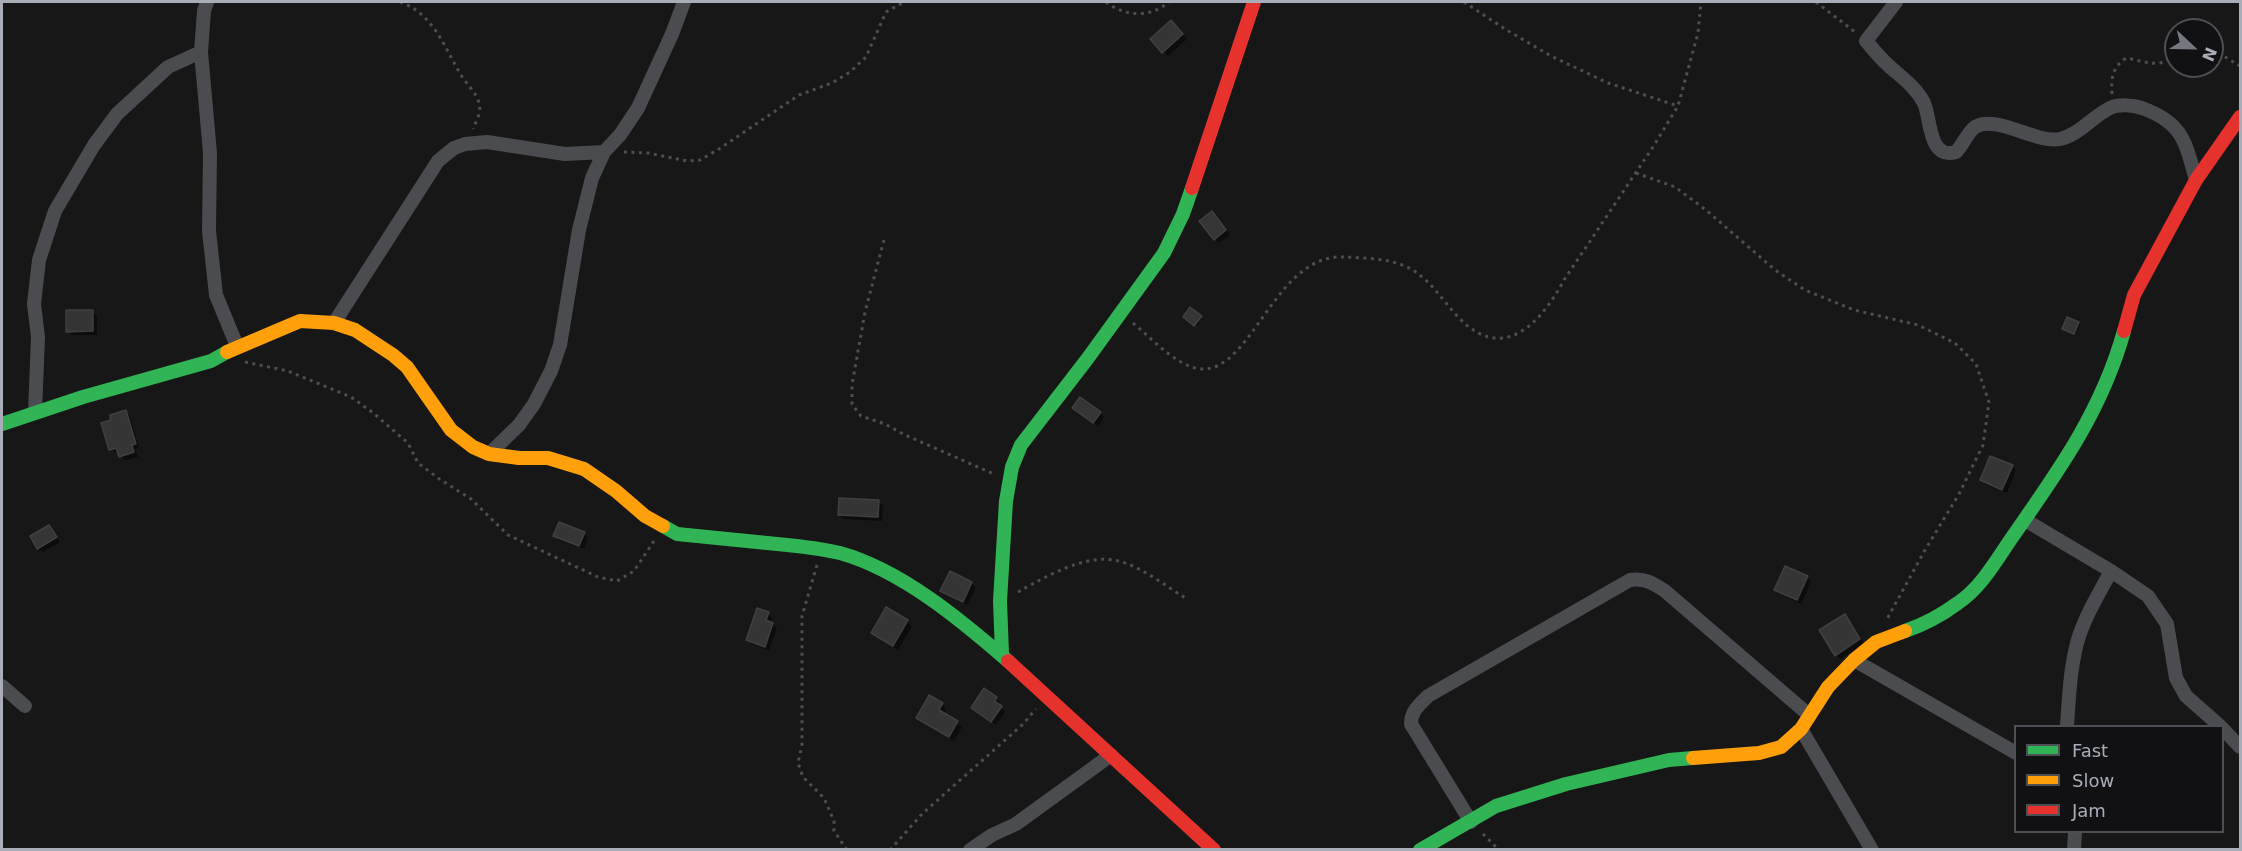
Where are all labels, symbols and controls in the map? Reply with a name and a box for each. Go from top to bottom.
north arrow [2164,18,2224,78]
text: N [2198,44,2221,64]
legend [2014,725,2224,833]
text: Fast [2072,740,2108,761]
text: Slow [2072,770,2114,791]
text: Jam [2072,800,2106,821]

